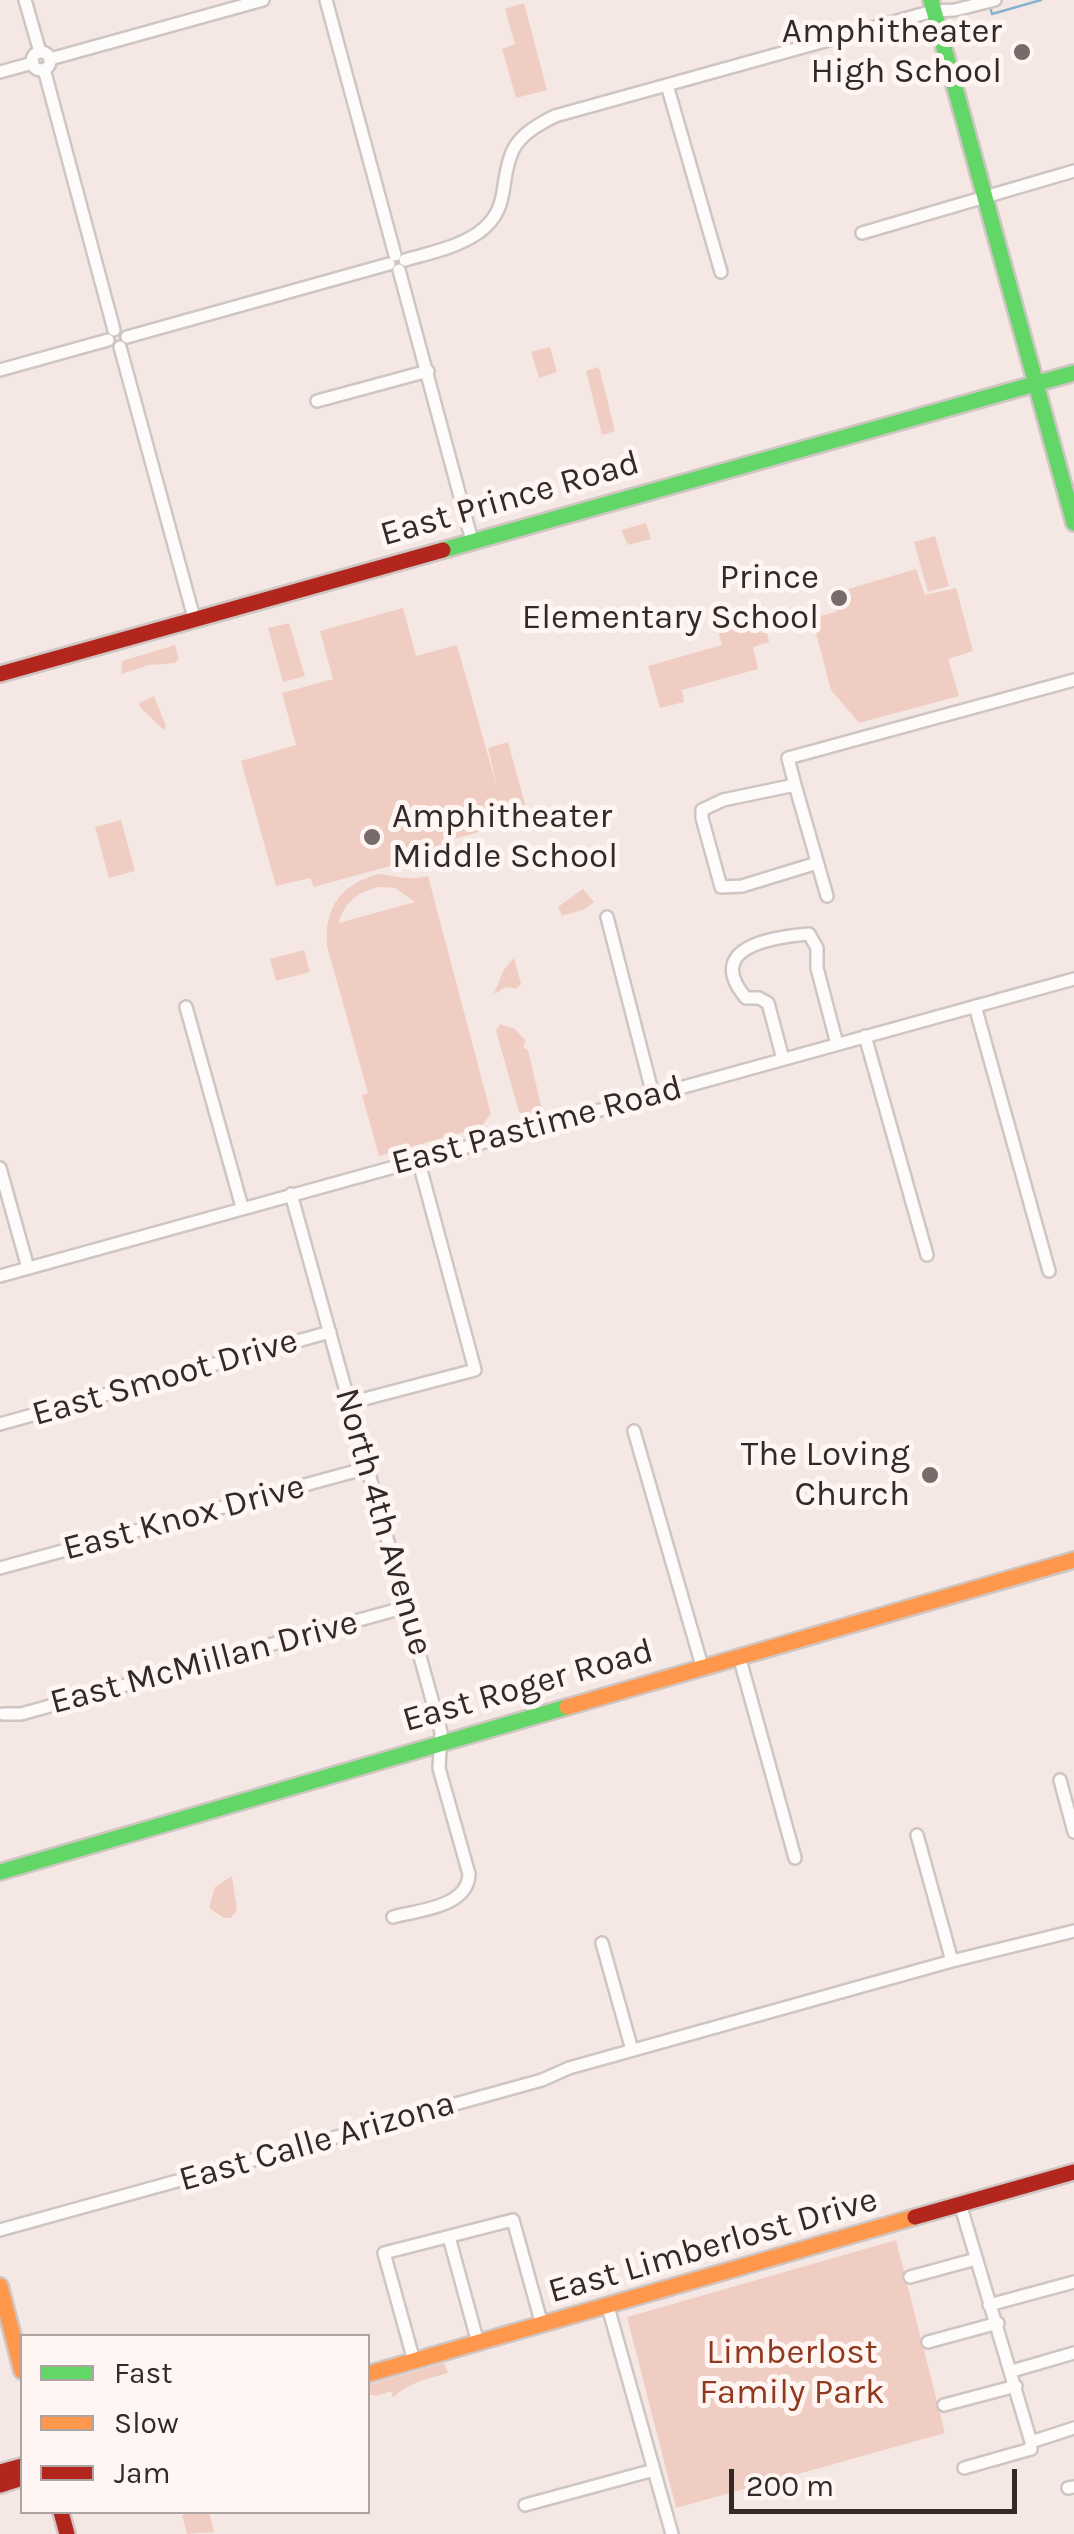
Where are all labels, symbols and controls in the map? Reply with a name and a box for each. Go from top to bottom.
place label: Amphitheater High School [782,11,1002,93]
marker: Amphitheater High School [1011,41,1033,63]
street label: East Prince Road [376,442,644,556]
place label: Prince Elementary School [522,557,819,639]
marker: Prince Elementary School [828,587,850,609]
place label: Amphitheater Middle School [392,796,618,878]
marker: Amphitheater Middle School [361,826,383,848]
street label: East Pastime Road [387,1067,687,1185]
street label: East Smoot Drive [27,1320,303,1436]
street label: North 4th Avenue [325,1384,441,1660]
place label: The Loving Church [741,1434,910,1516]
marker: The Loving Church [919,1464,941,1486]
street label: East Knox Drive [59,1466,309,1570]
street label: East McMillan Drive [46,1602,362,1724]
street label: East Roger Road [398,1630,658,1742]
street label: East Calle Arizona [174,2083,460,2201]
street label: East Limberlost Drive [544,2179,882,2313]
park label: Limberlost Family Park [699,2332,885,2414]
legend [20,2334,370,2514]
text: Fast [114,2355,173,2391]
text: Slow [114,2405,179,2441]
scale bar [734,2449,1022,2511]
text: Jam [114,2455,171,2491]
text: 200 m [746,2468,834,2504]

